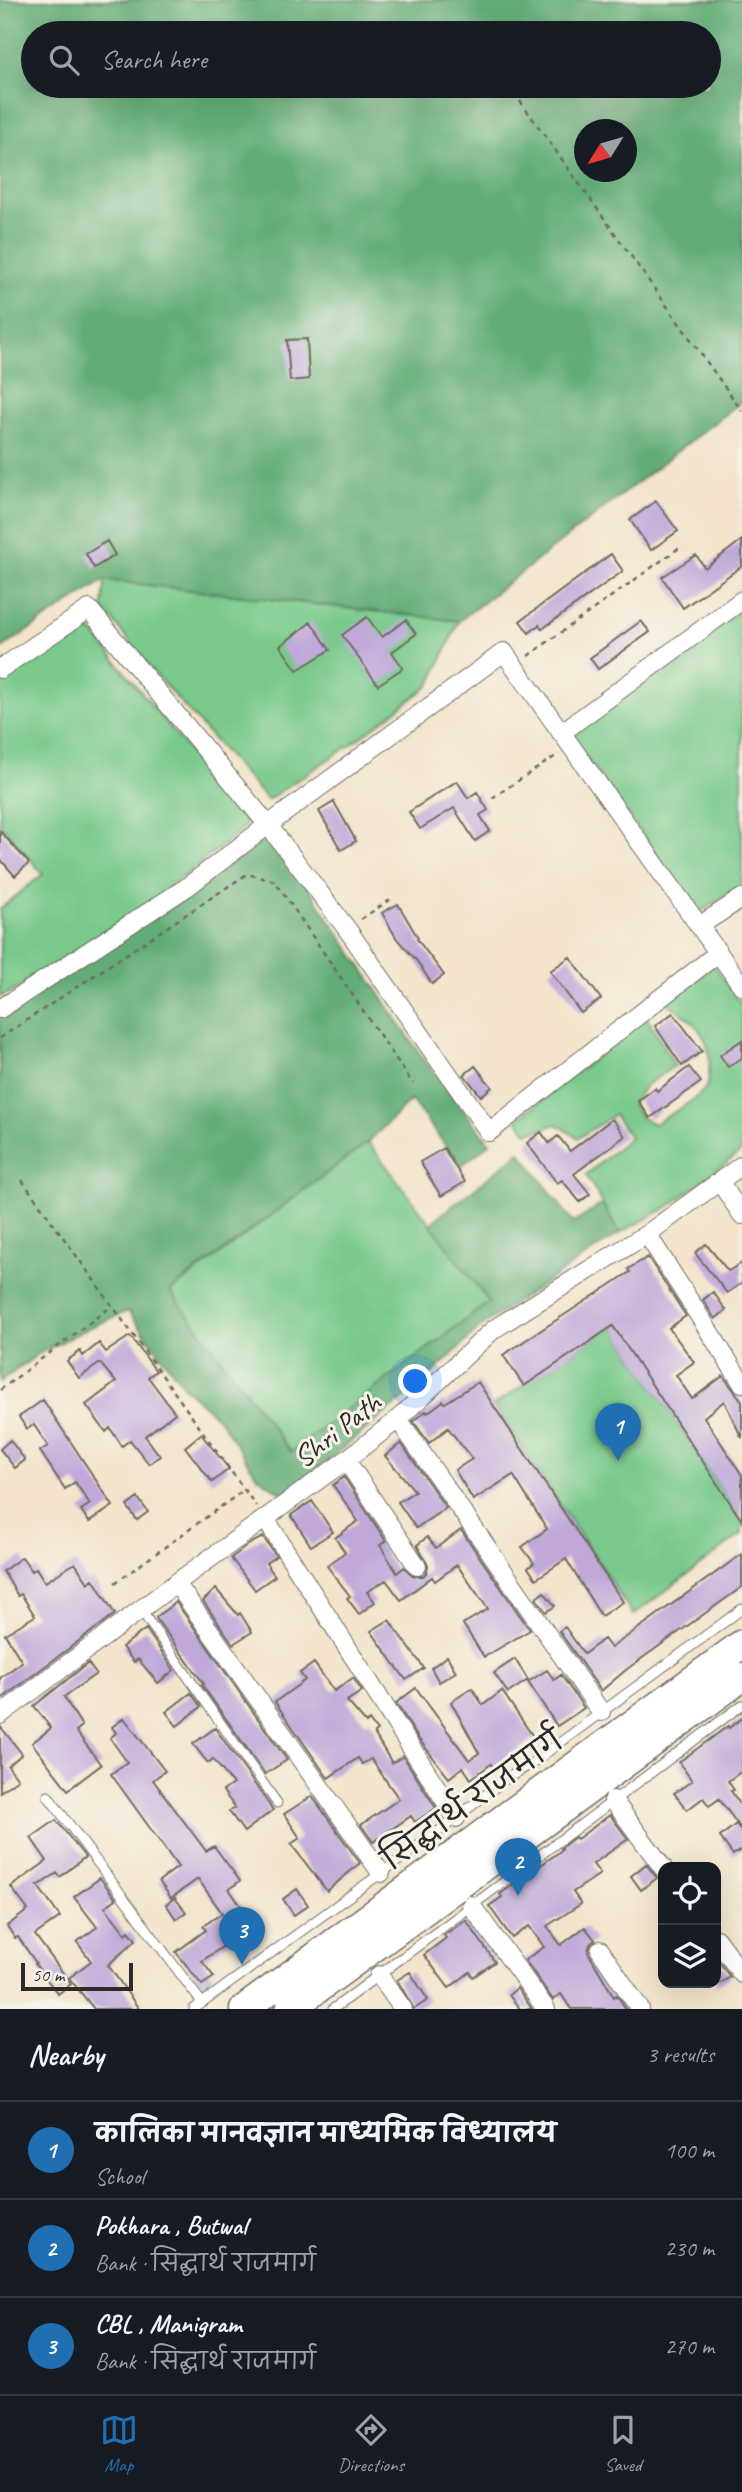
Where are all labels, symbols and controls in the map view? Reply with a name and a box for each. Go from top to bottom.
search box [21,21,721,98]
icon: search [45,41,83,79]
text: Search here [101,43,207,76]
north arrow [574,119,637,182]
your location [398,1364,432,1398]
street label: Shri Path [286,1383,390,1476]
pin: 1 [595,1403,641,1461]
street label: सिद्धार्थ राजमार्ग [370,1717,572,1880]
pin: 2 [495,1838,541,1896]
map controls [658,1862,721,1988]
button: locate [658,1862,721,1925]
pin: 3 [219,1907,265,1965]
button: layers [658,1925,721,1988]
scale bar [21,1960,133,1992]
text: 50 m [32,1963,64,1987]
text: Nearby [28,2036,104,2074]
text: 3 results [647,2040,714,2069]
text: कालिका मानवज्ञान माध्यमिक विध्यालय [95,2117,556,2150]
text: 1 [46,2136,56,2165]
text: 100 m [665,2136,714,2165]
text: School [95,2162,144,2191]
text: Pokhara , Butwal [95,2209,247,2242]
text: 2 [46,2234,56,2263]
text: 230 m [665,2234,714,2263]
text: Bank · सिद्धार्थ राजमार्ग [95,2249,316,2278]
text: CBL , Manigram [95,2307,242,2340]
text: 3 [46,2332,56,2361]
text: 270 m [665,2332,714,2361]
text: Bank · सिद्धार्थ राजमार्ग [95,2347,316,2376]
tab: Map [100,2411,138,2477]
tab: Directions [338,2411,404,2477]
tab: Saved [604,2411,642,2477]

